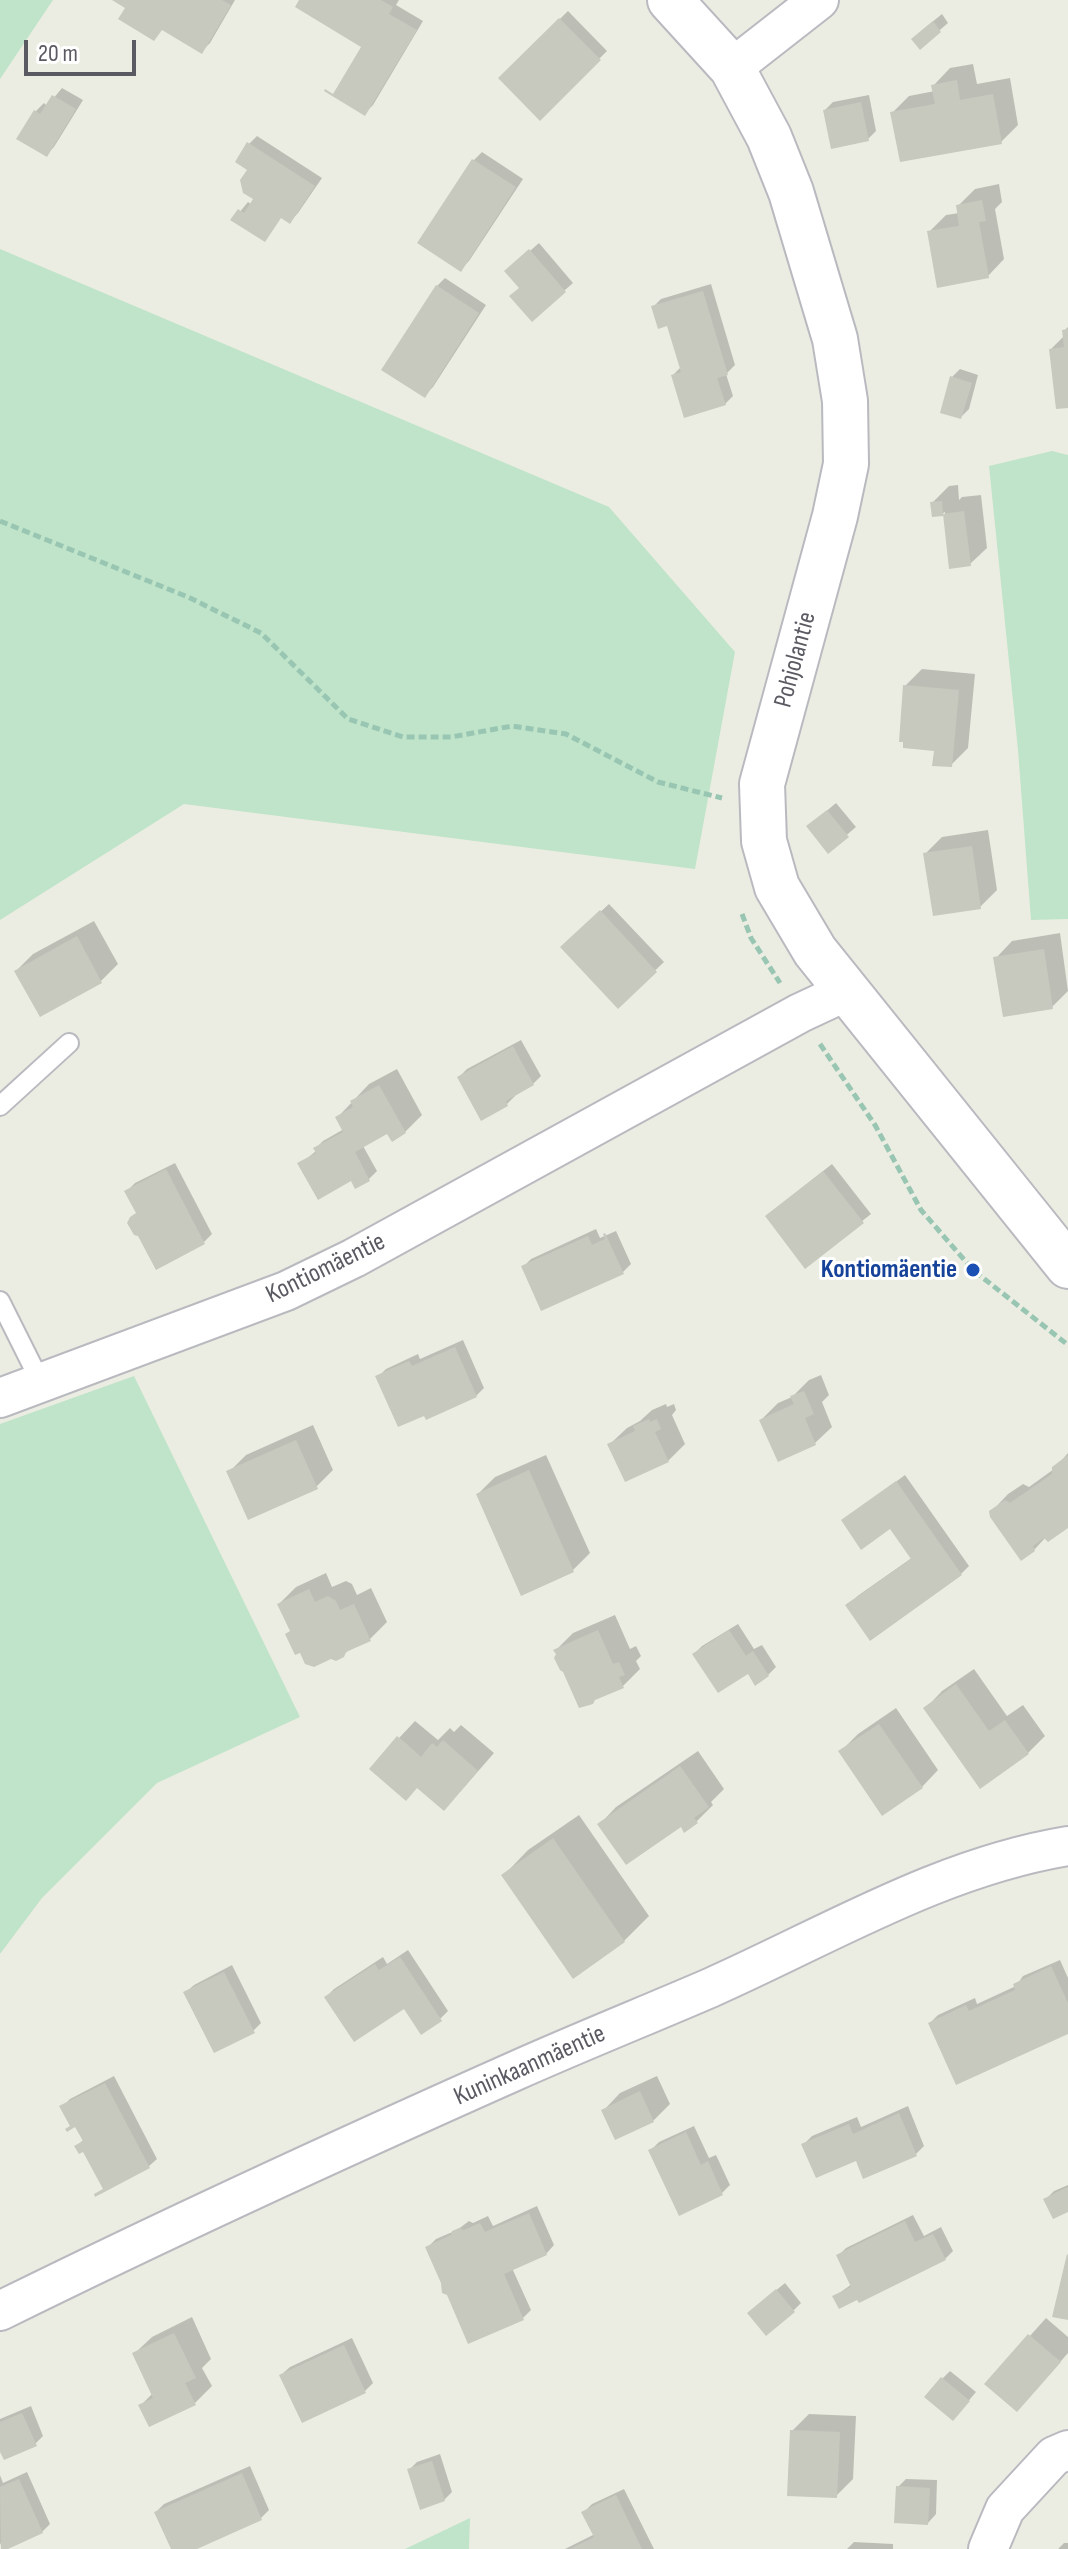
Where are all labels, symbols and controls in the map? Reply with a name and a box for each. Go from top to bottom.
scale bar [28,24,140,74]
text: 20 m [38,39,78,68]
street label: Pohjolantie [768,609,824,711]
street label: Kontiomäentie [261,1227,391,1311]
place label: Kontiomäentie [821,1254,957,1286]
marker: Kontiomäentie [964,1261,982,1279]
street label: Kuninkaanmäentie [450,2019,610,2113]

